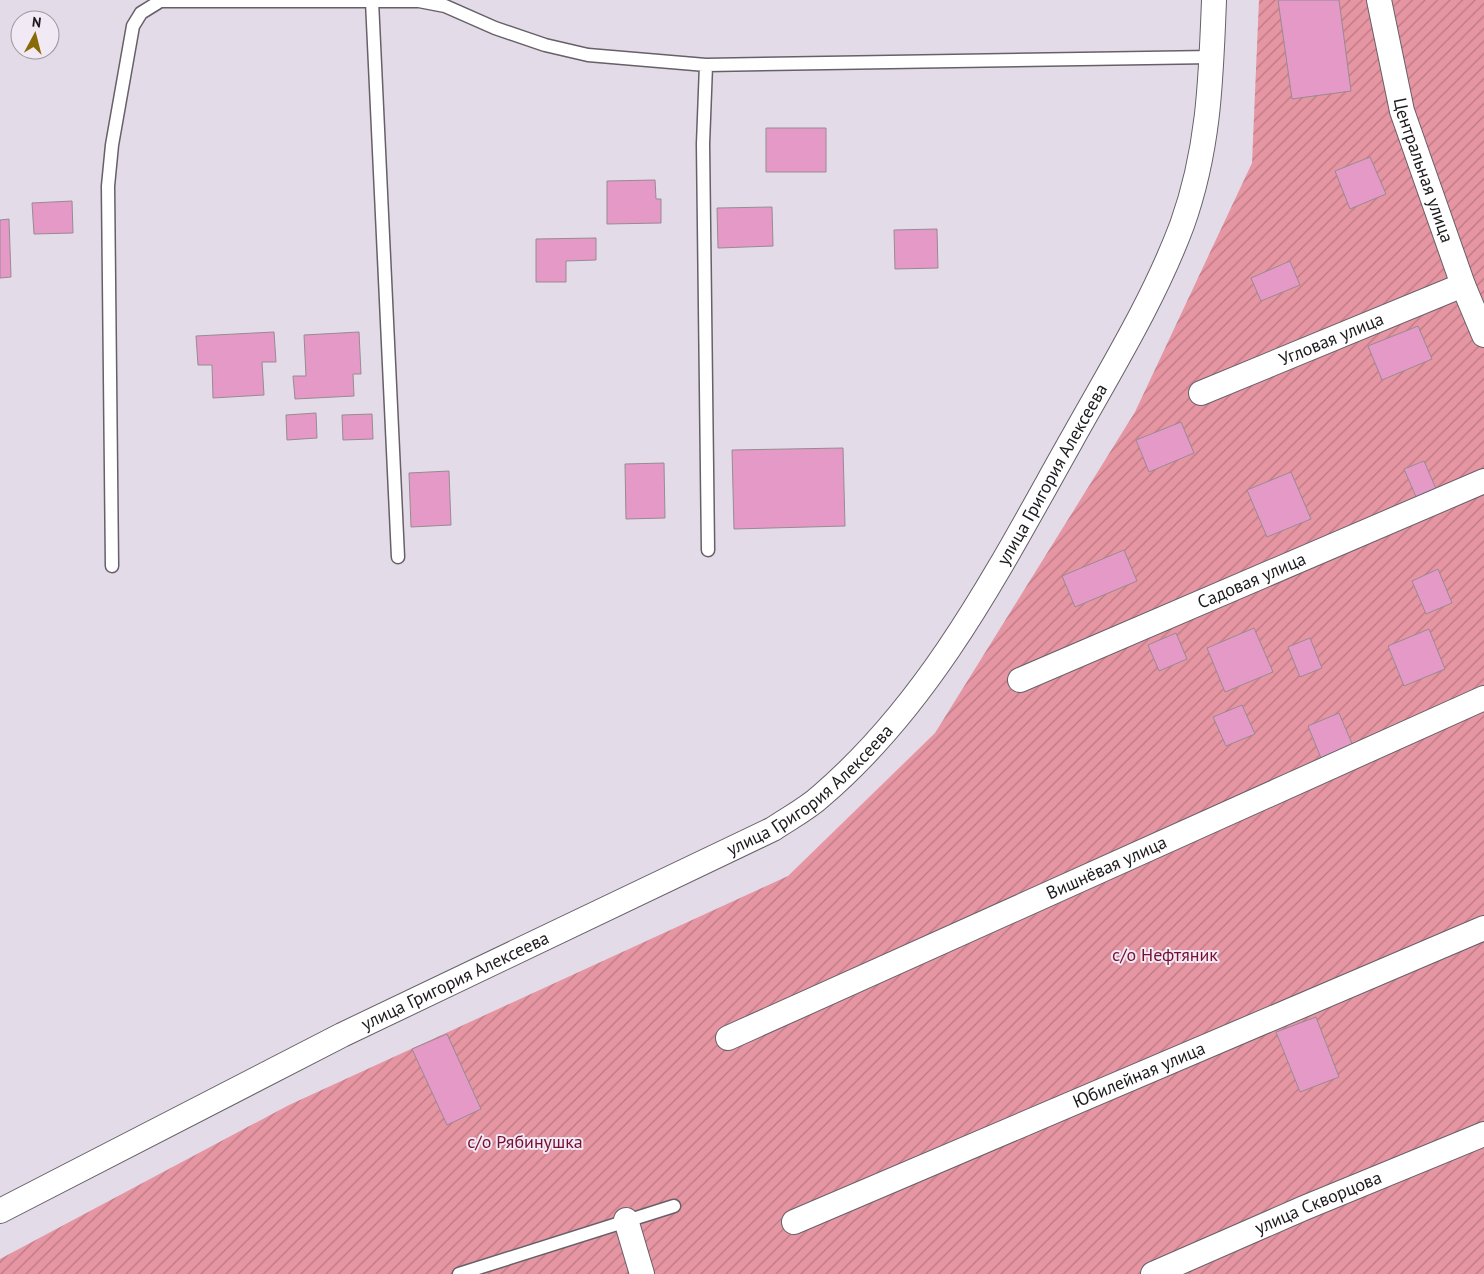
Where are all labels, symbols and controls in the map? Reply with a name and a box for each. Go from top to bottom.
north arrow [10,10,60,60]
text: N [31,13,42,32]
street label: Центральная улица [1389,95,1459,245]
street label: Угловая улица [1275,307,1387,371]
street label: улица Григория Алексеева [991,379,1112,569]
street label: Садовая улица [1194,547,1309,614]
street label: улица Григория Алексеева [723,719,898,861]
street label: Вишнёвая улица [1042,830,1170,904]
street label: улица Григория Алексеева [357,926,553,1035]
park label: с/о Нефтяник [1112,943,1218,966]
street label: Юбилейная улица [1069,1036,1208,1113]
park label: с/о Рябинушка [467,1130,583,1153]
street label: улица Скворцова [1251,1165,1385,1239]

